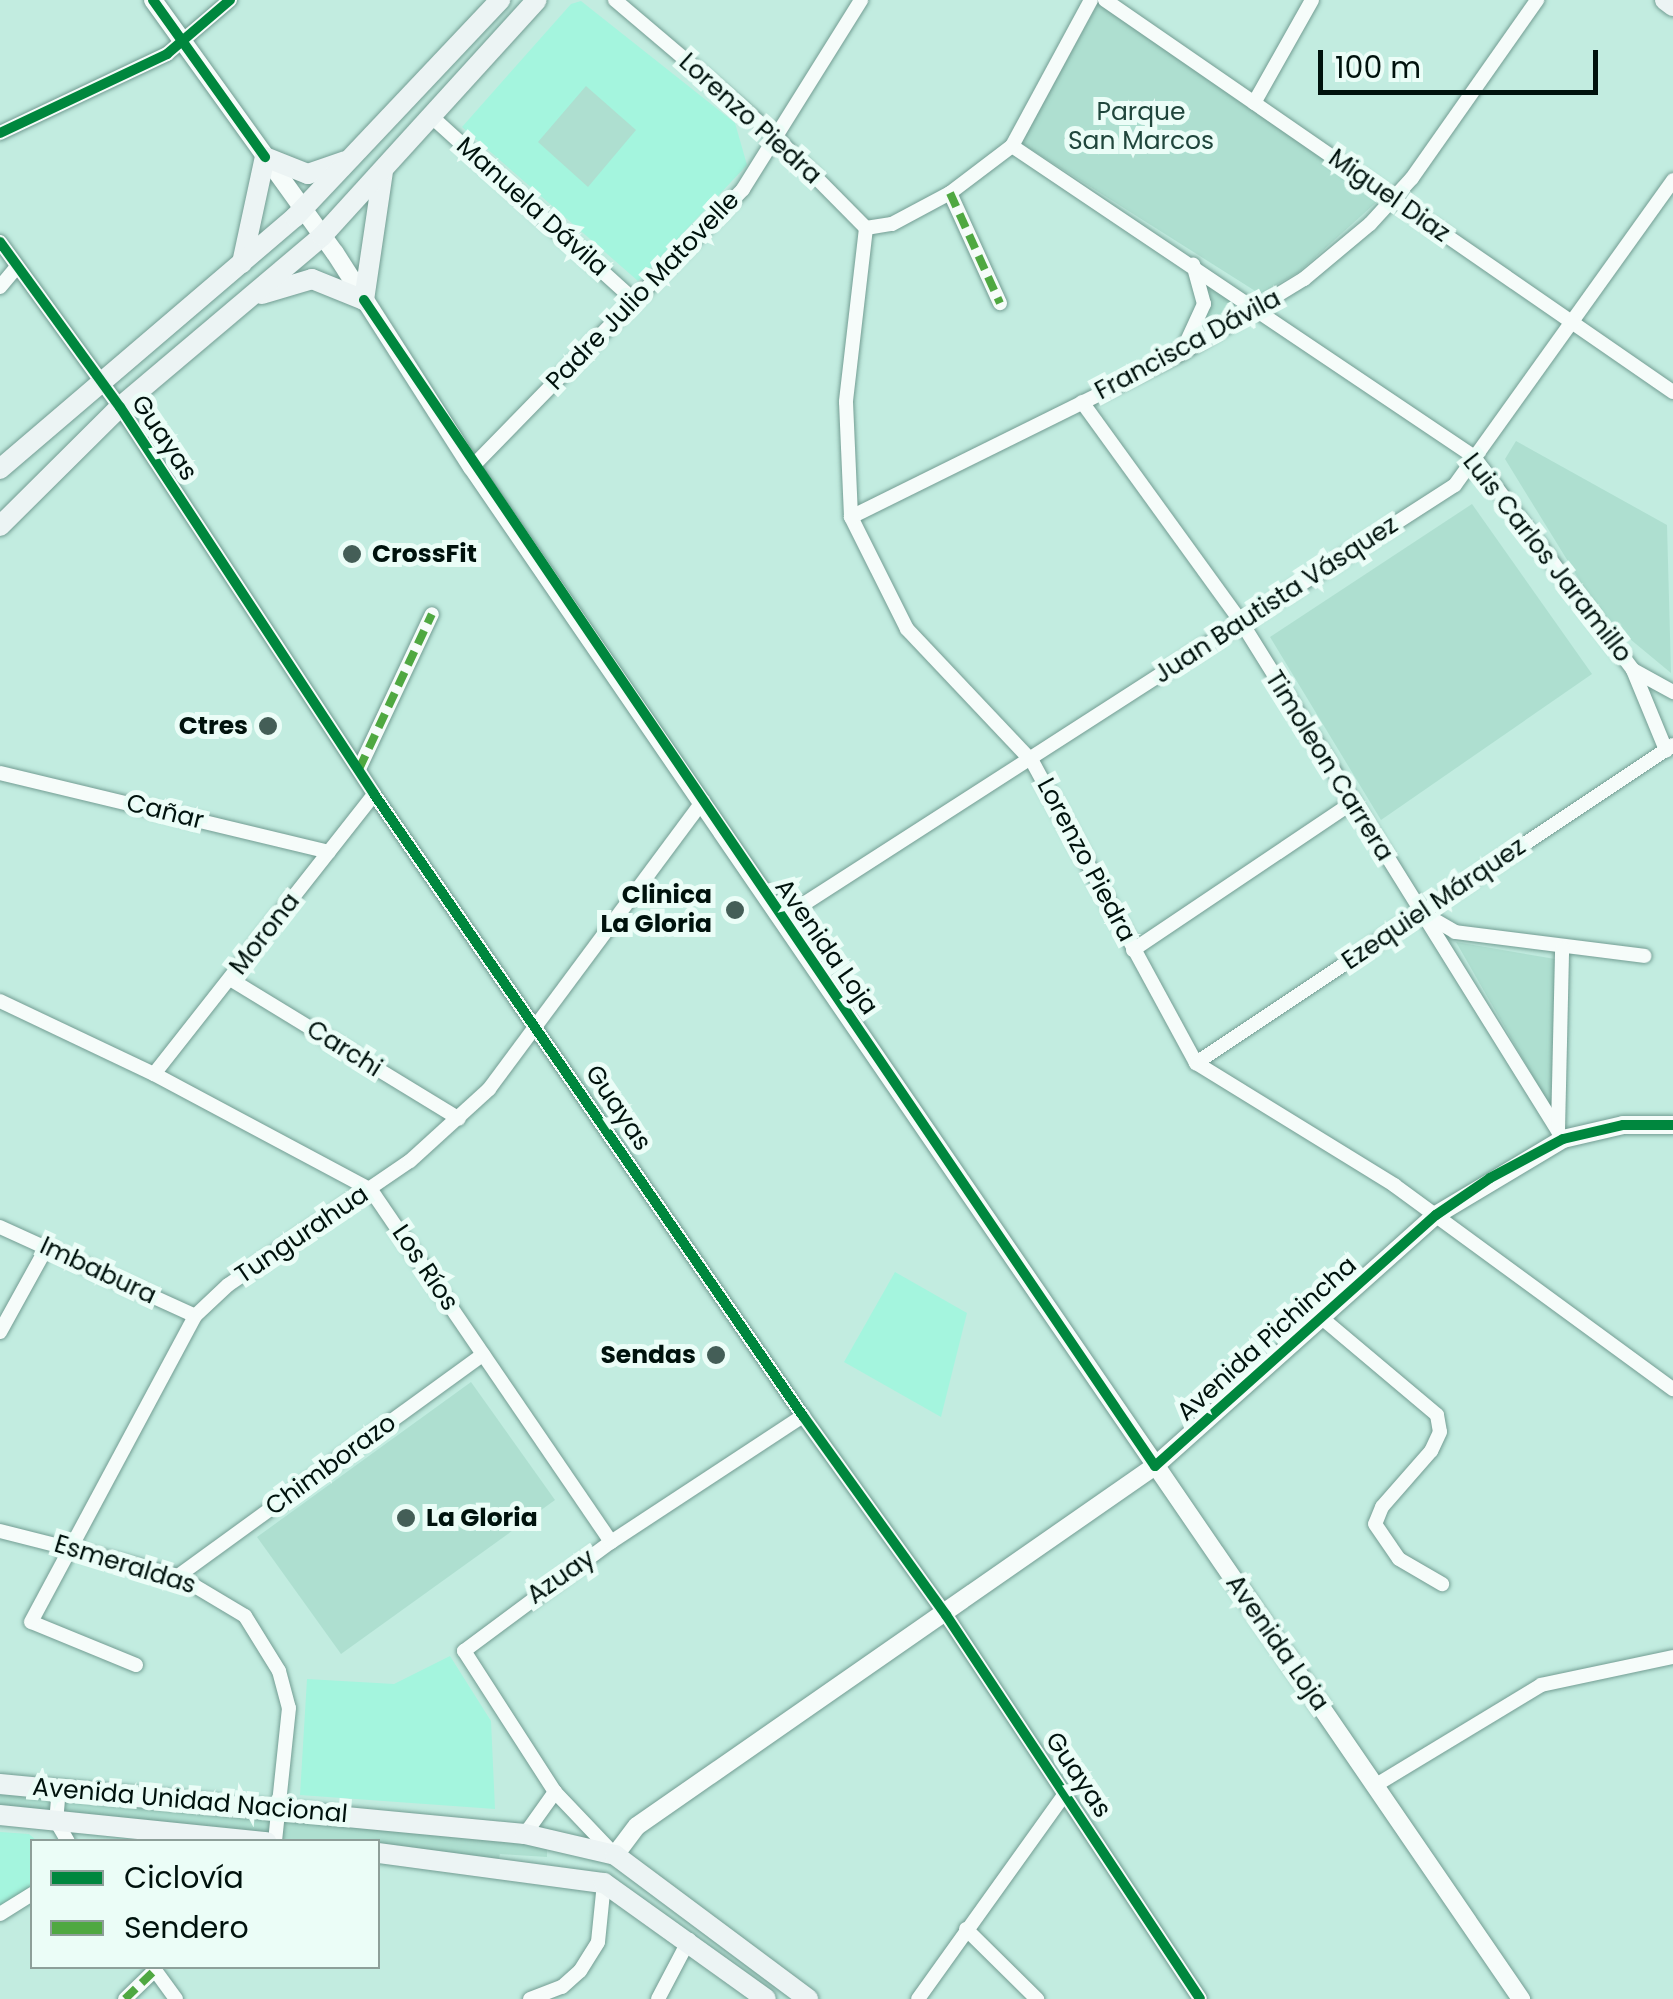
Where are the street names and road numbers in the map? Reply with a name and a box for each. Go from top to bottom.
street label: Lorenzo Piedra [673,47,827,191]
street label: Manuela Dávila [450,131,614,283]
street label: Miguel Diaz [1323,143,1455,249]
street label: Padre Julio Matovelle [540,185,746,397]
street label: Francisca Dávila [1090,283,1286,407]
street label: Guayas [125,390,203,486]
street label: Luis Carlos Jaramillo [1456,448,1638,668]
street label: Juan Bautista Vásquez [1148,510,1404,690]
street label: Timoleon Carrera [1258,665,1400,867]
street label: Lorenzo Piedra [1030,773,1142,947]
street label: Cañar [123,788,207,836]
street label: Ezequiel Márquez [1337,832,1531,976]
street label: Avenida Loja [768,873,884,1021]
street label: Morona [224,887,306,981]
street label: Carchi [301,1014,387,1084]
street label: Guayas [579,1060,657,1156]
street label: Tungurahua [230,1180,374,1290]
street label: Los Ríos [385,1219,465,1317]
street label: Imbabura [35,1231,161,1311]
street label: Avenida Pichincha [1171,1251,1363,1427]
street label: Chimborazo [260,1408,402,1522]
street label: Esmeraldas [51,1529,199,1601]
street label: Azuay [522,1543,600,1611]
street label: Avenida Loja [1219,1569,1335,1717]
street label: Guayas [1039,1727,1117,1823]
street label: Avenida Unidad Nacional [31,1772,349,1830]

